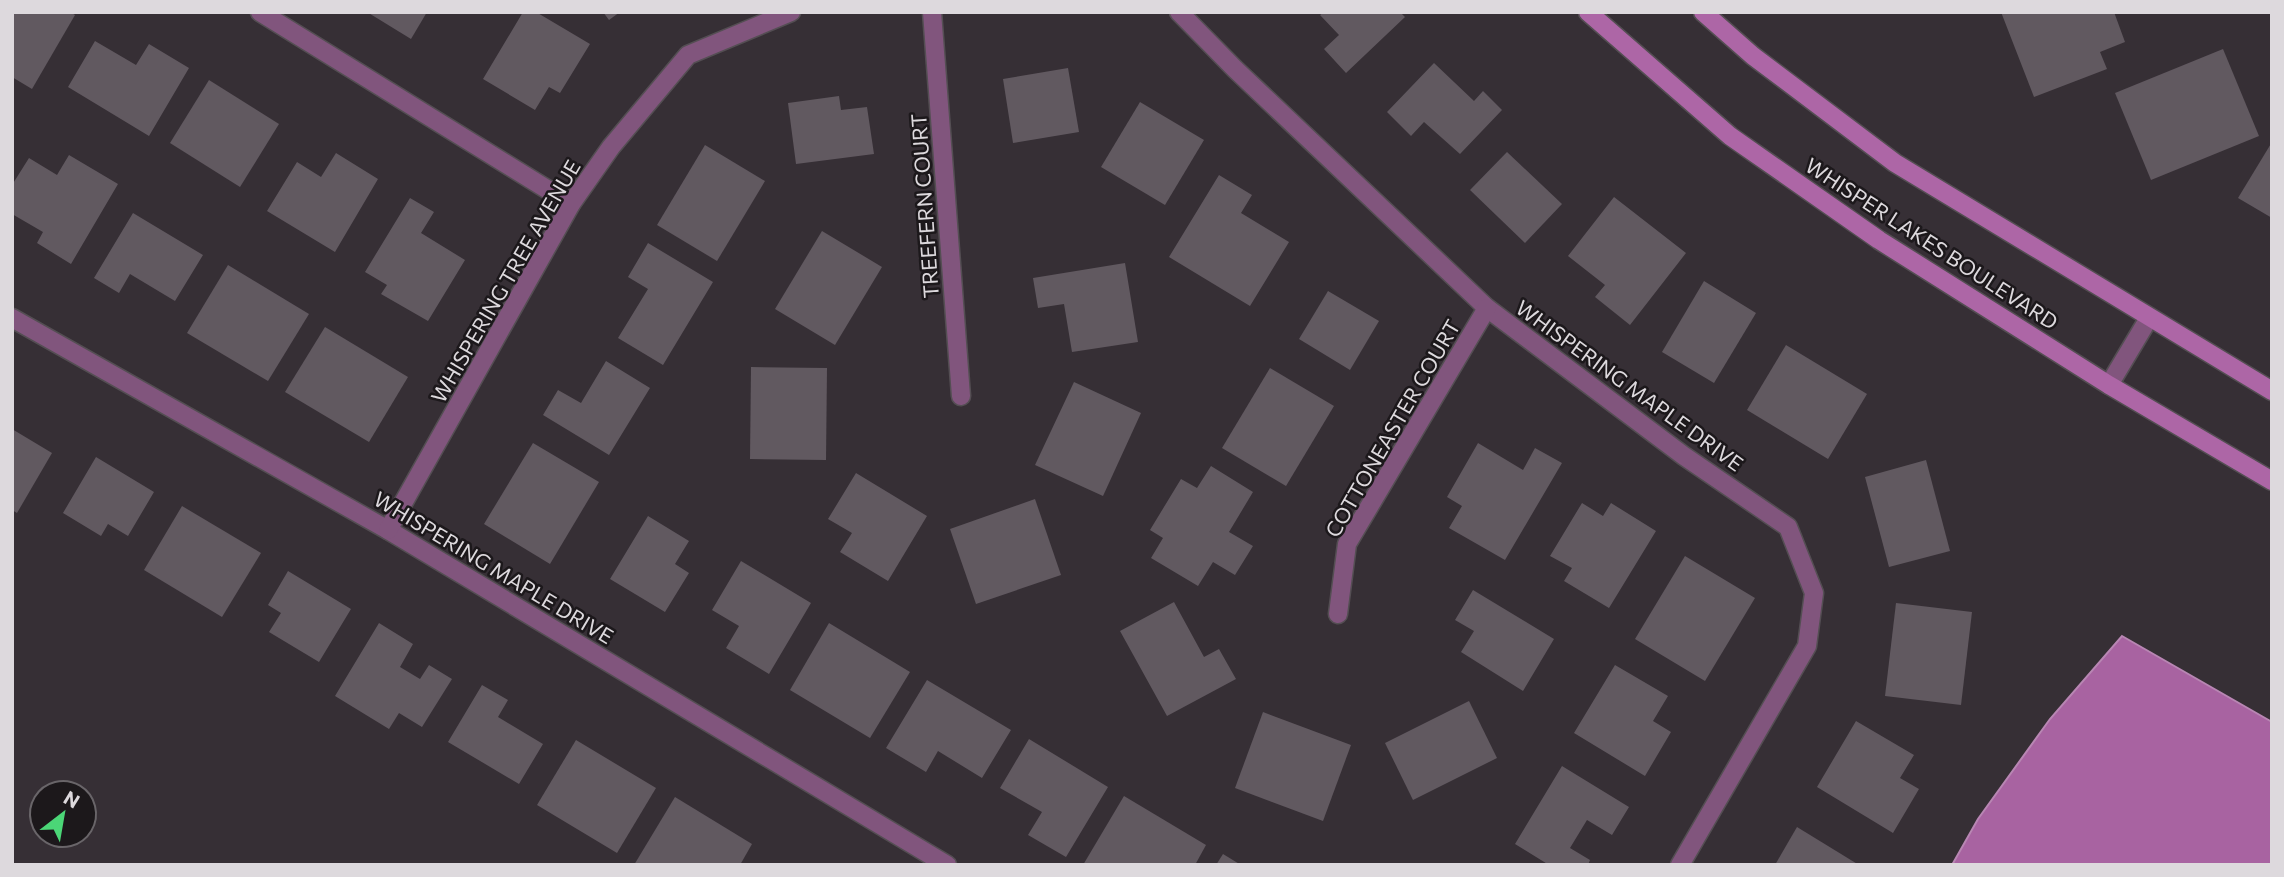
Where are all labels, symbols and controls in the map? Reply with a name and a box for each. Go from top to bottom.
street label: TREEFERN COURT [905,113,943,299]
street label: WHISPER LAKES BOULEVARD [1801,152,2063,334]
street label: WHISPERING TREE AVENUE [425,155,585,407]
street label: WHISPERING MAPLE DRIVE [1512,294,1748,476]
street label: COTTONEASTER COURT [1319,315,1465,541]
street label: WHISPERING MAPLE DRIVE [370,486,618,648]
north arrow [28,779,98,849]
text: N [60,785,84,813]

